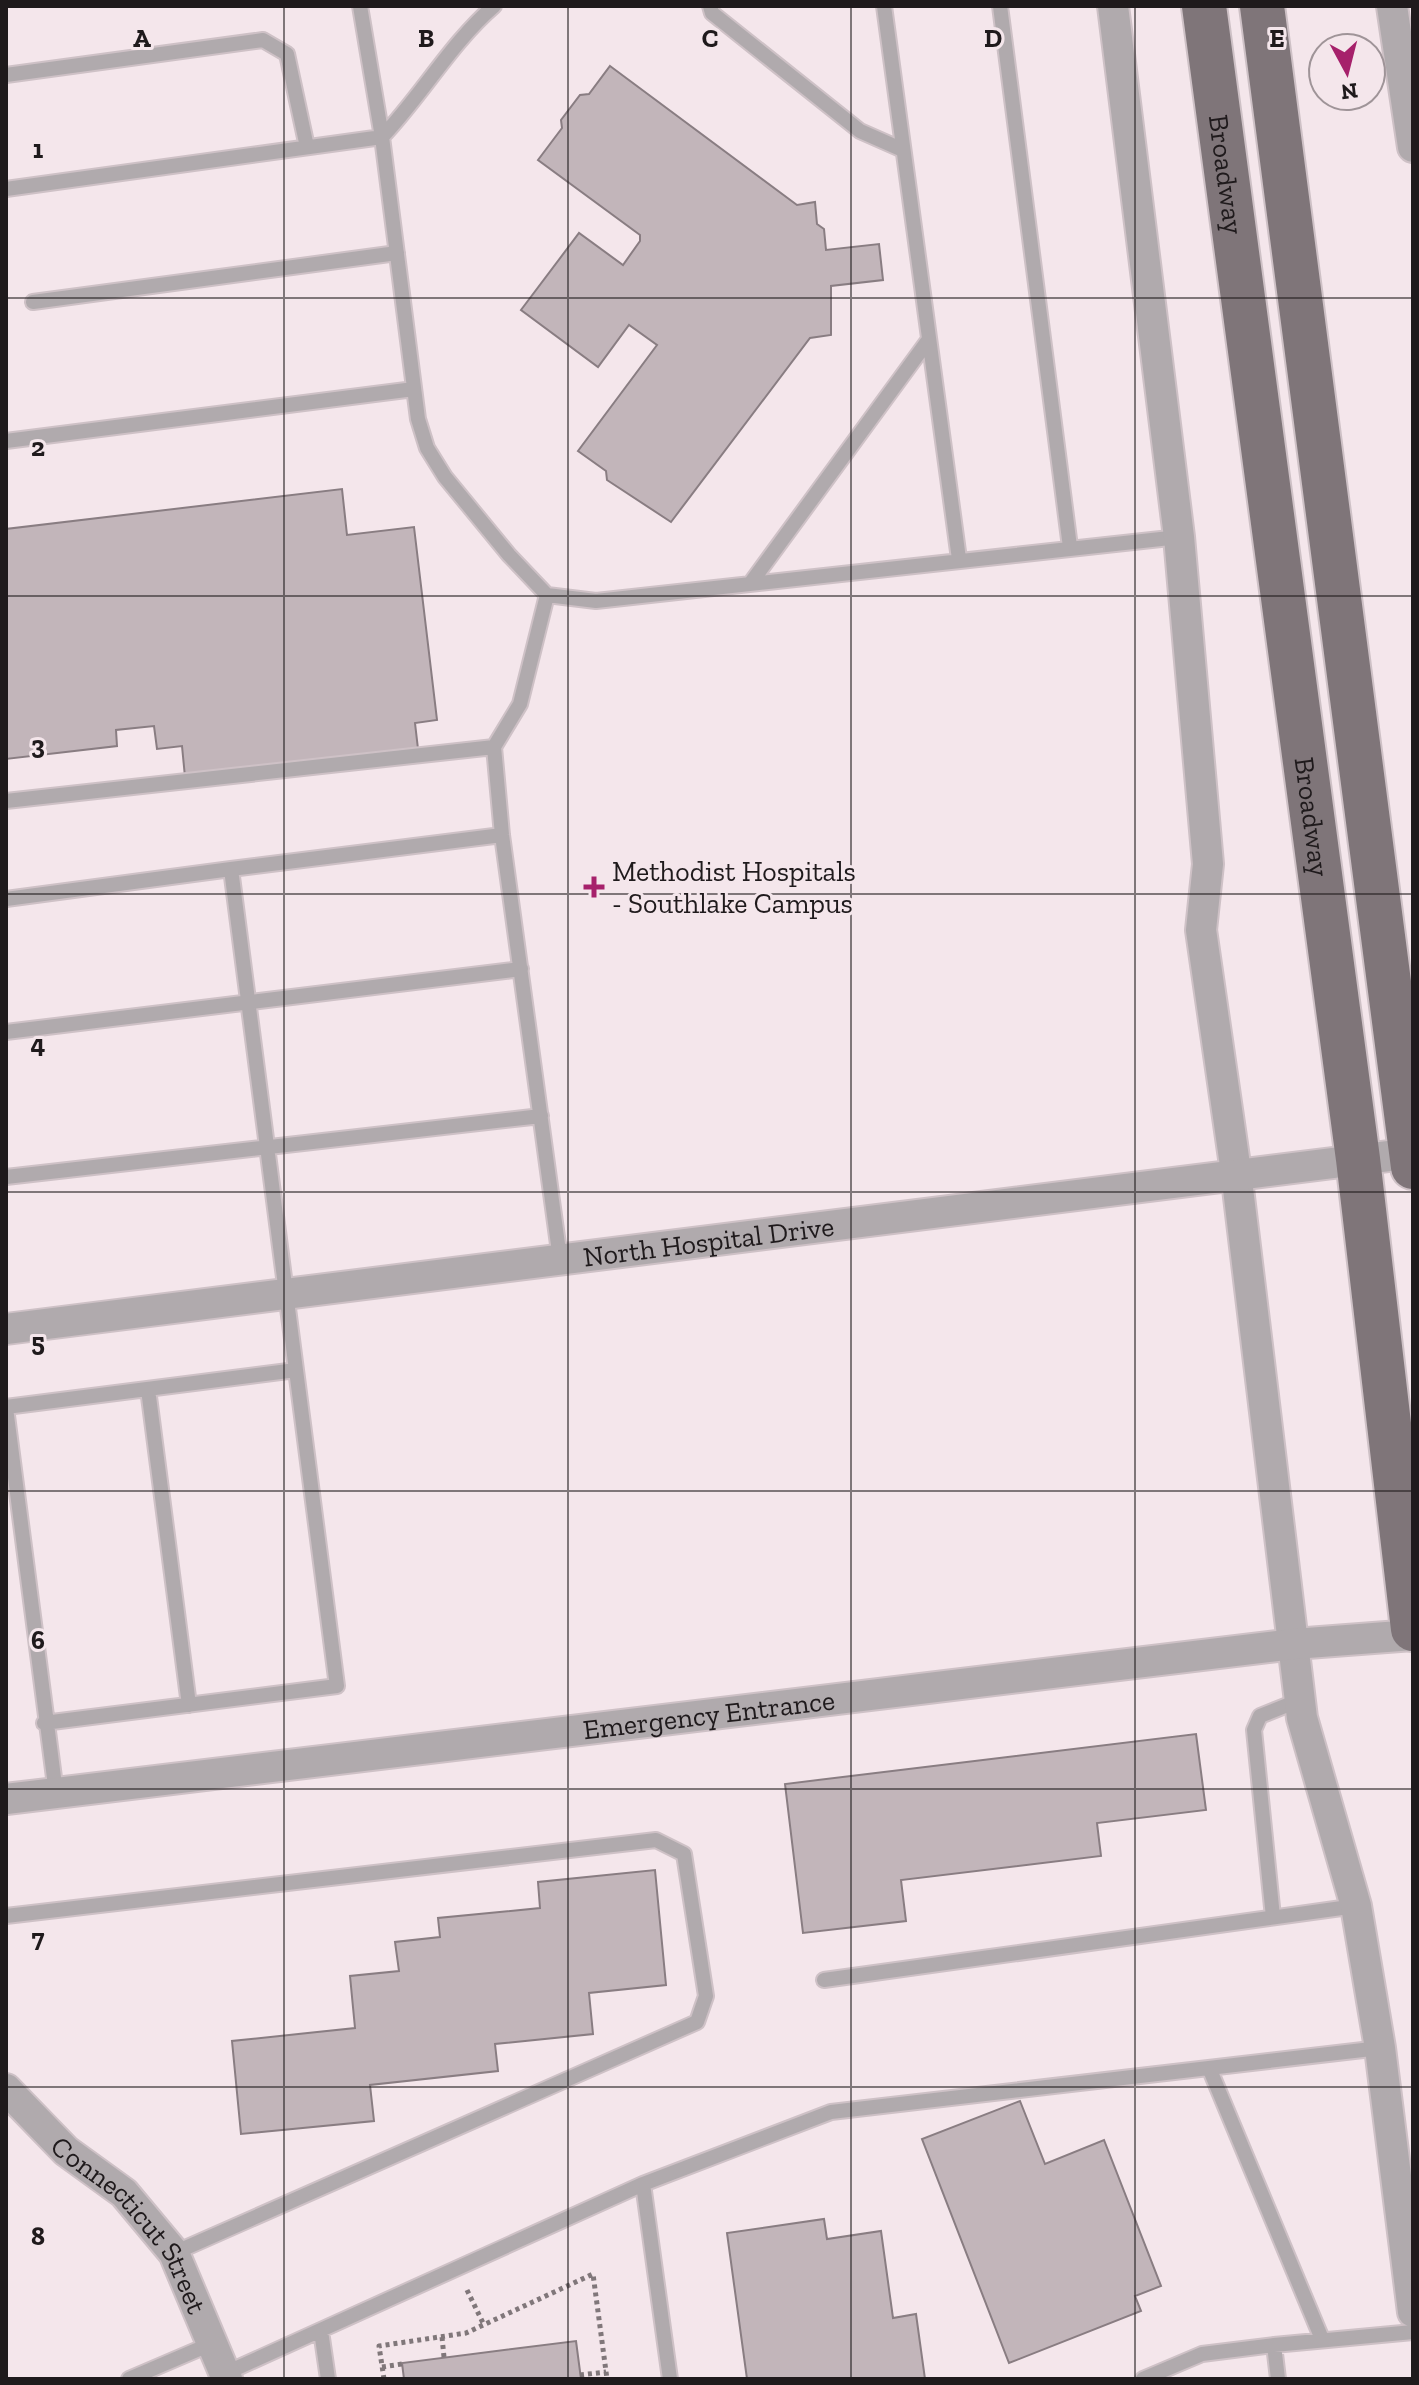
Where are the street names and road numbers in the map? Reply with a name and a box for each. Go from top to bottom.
street label: Broadway [1202,113,1250,237]
street label: Broadway [1287,755,1336,879]
street label: North Hospital Drive [581,1210,836,1274]
street label: Emergency Entrance [581,1683,837,1746]
street label: Connecticut Street [44,2130,214,2319]

